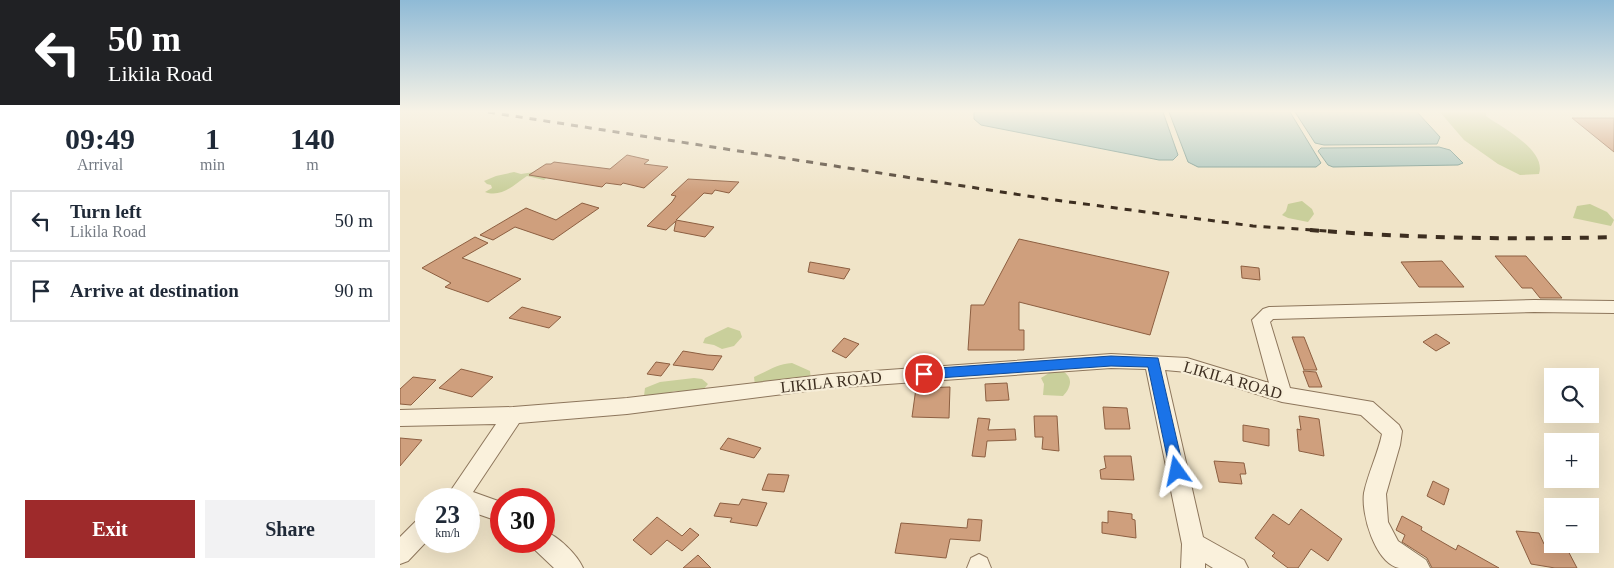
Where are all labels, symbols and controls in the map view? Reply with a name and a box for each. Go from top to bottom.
icon: left [25,20,90,85]
text: 50 m [108,20,181,59]
text: Likila Road [108,61,212,86]
text: 09:49 [65,122,135,155]
text: 1 [205,122,220,155]
text: 140 [290,122,335,155]
text: Arrival [77,156,123,173]
text: min [200,156,225,173]
text: m [306,156,319,173]
text: Turn left [70,201,142,222]
icon: left [27,207,55,235]
text: 50 m [334,210,373,231]
text: Likila Road [70,223,146,240]
icon: arrive [27,277,55,305]
text: Arrive at destination [70,280,239,301]
text: 90 m [334,280,373,301]
pin [903,353,945,395]
street label: LIKILA ROAD [1182,358,1284,402]
icon: arrive [910,360,938,388]
street label: LIKILA ROAD [780,368,882,396]
map controls [1544,368,1599,553]
button: search [1544,368,1599,423]
button: + [1544,433,1599,488]
position arrow [1150,444,1202,496]
speed limit sign: 30 [490,488,555,553]
button: − [1544,498,1599,553]
button: Exit [25,500,195,558]
button: Share [205,500,375,558]
text: 23 [435,501,460,528]
text: km/h [435,526,460,540]

